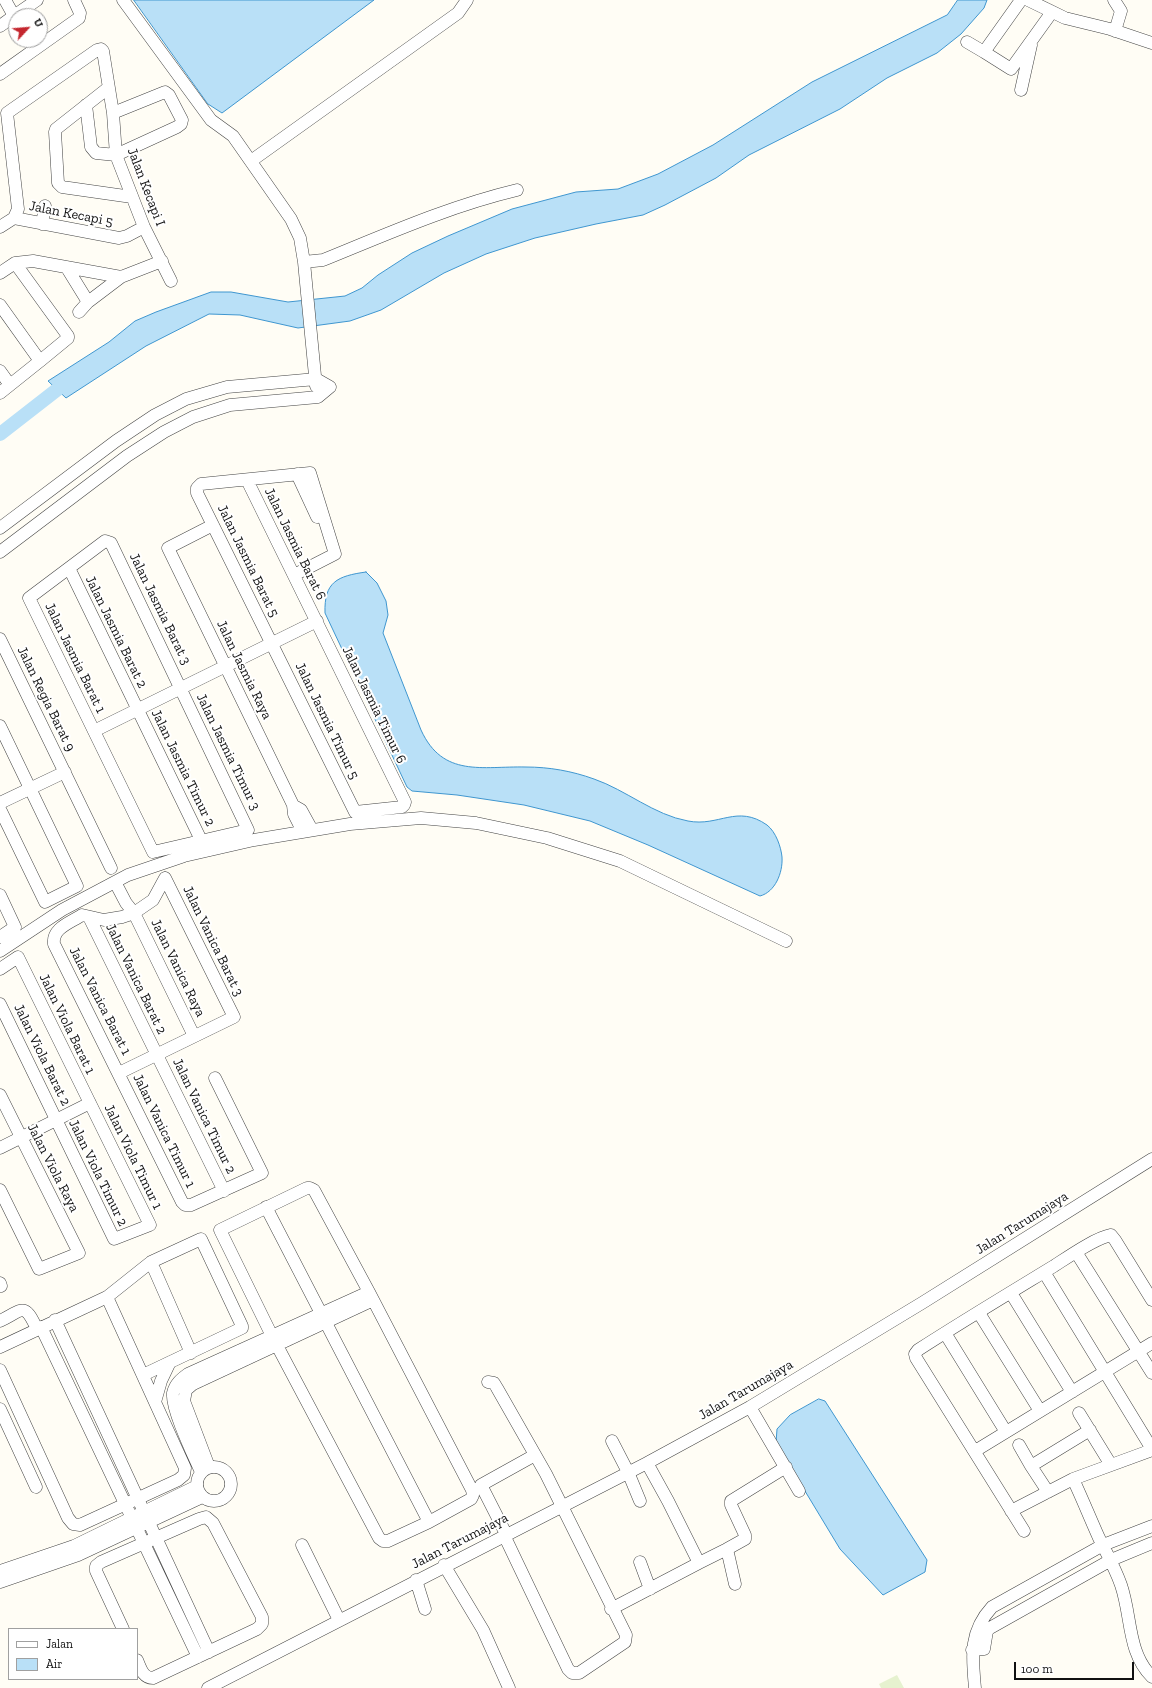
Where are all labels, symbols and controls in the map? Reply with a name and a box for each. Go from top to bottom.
north arrow [8,8,48,48]
text: U [31,17,46,29]
street label: Jalan Kecapi I [123,146,169,228]
street label: Jalan Kecapi 5 [28,198,114,230]
street label: Jalan Jasmia Barat 6 [260,485,330,603]
street label: Jalan Jasmia Barat 5 [214,502,282,620]
street label: Jalan Jasmia Barat 3 [126,550,194,668]
street label: Jalan Jasmia Barat 2 [82,573,150,691]
street label: Jalan Jasmia Barat 1 [41,600,109,716]
street label: Jalan Jasmia Raya [213,618,275,722]
street label: Jalan Regia Barat 9 [13,644,79,754]
street label: Jalan Jasmia Timur 6 [338,644,410,766]
street label: Jalan Jasmia Timur 5 [291,660,363,782]
street label: Jalan Jasmia Timur 3 [192,691,264,813]
street label: Jalan Jasmia Timur 2 [147,707,219,829]
street label: Jalan Vanica Barat 3 [179,883,247,999]
street label: Jalan Vanica Raya [147,916,209,1020]
street label: Jalan Vanica Barat 2 [102,921,170,1037]
street label: Jalan Vanica Barat 1 [65,944,135,1058]
street label: Jalan Viola Barat 1 [35,971,99,1077]
street label: Jalan Viola Barat 2 [10,1001,74,1109]
street label: Jalan Vanica Timur 2 [169,1055,239,1177]
street label: Jalan Vanica Timur 1 [129,1071,199,1191]
street label: Jalan Viola Timur 1 [100,1102,166,1212]
street label: Jalan Viola Timur 2 [65,1117,131,1229]
street label: Jalan Viola Raya [23,1121,83,1215]
street label: Jalan Tarumajaya [973,1188,1071,1258]
street label: Jalan Tarumajaya [696,1356,796,1424]
street label: Jalan Tarumajaya [409,1509,511,1573]
legend [8,1628,138,1680]
text: Jalan [46,1637,73,1651]
scale bar [1016,1654,1136,1680]
text: Air [46,1657,62,1671]
text: 100 m [1021,1662,1053,1676]

